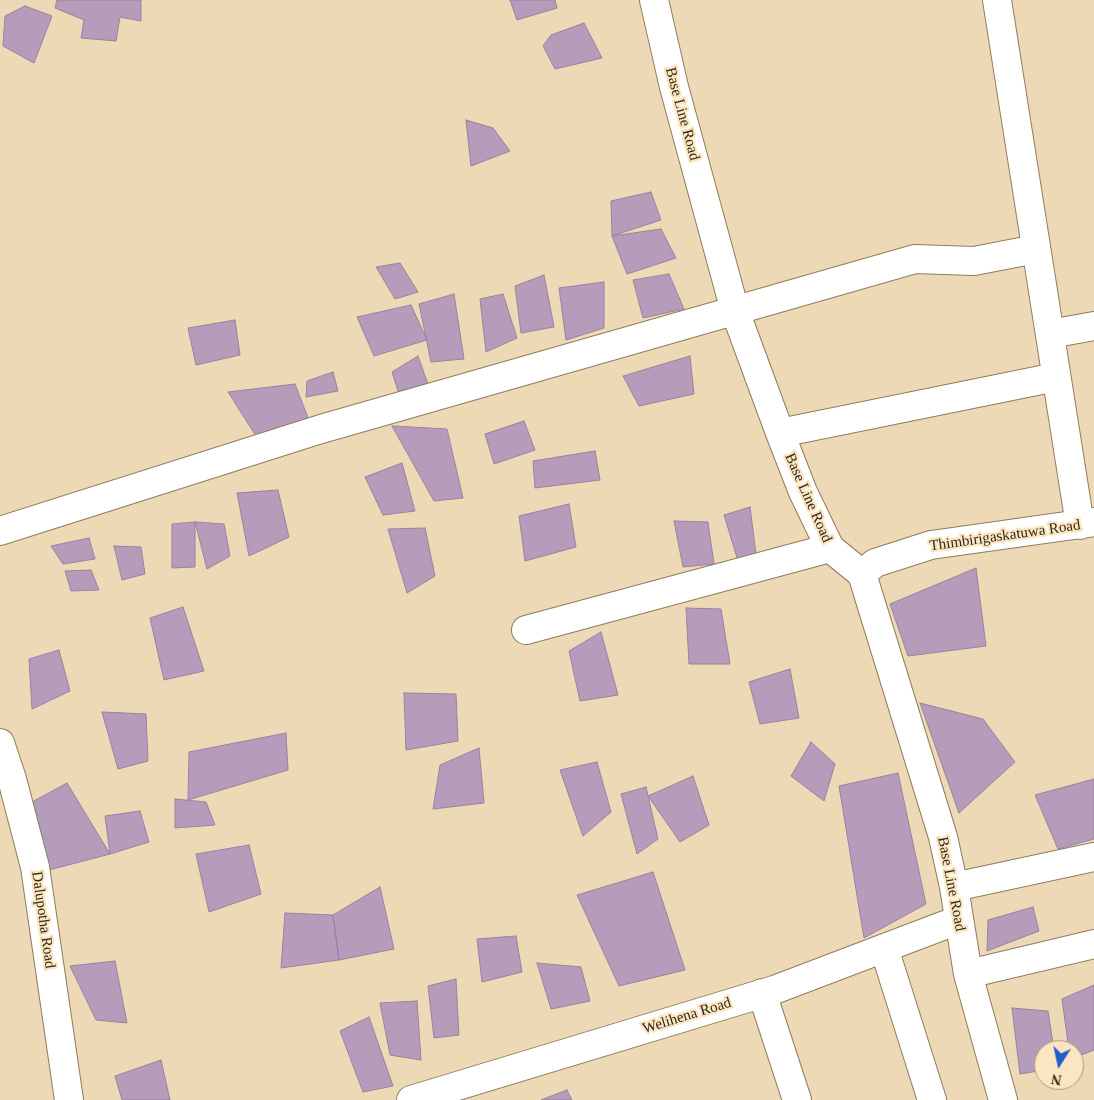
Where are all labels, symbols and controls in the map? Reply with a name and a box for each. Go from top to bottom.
street label: Base Line Road [661,65,703,163]
street label: Base Line Road [780,451,836,545]
street label: Thimbirigaskatuwa Road [928,517,1082,555]
street label: Base Line Road [933,835,969,933]
street label: Dalupotha Road [27,870,59,970]
street label: Welihena Road [641,994,733,1038]
north arrow [1034,1040,1084,1090]
text: N [1050,1071,1063,1088]

